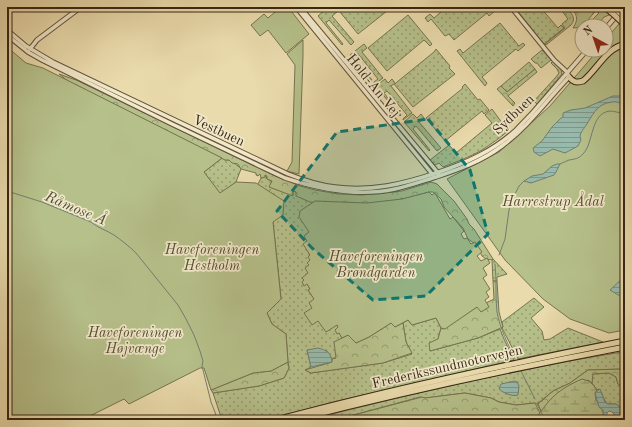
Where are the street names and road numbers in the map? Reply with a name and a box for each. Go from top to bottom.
street label: Hold-An Vej [344,51,403,120]
street label: Sydbuen [490,92,537,138]
street label: Vestbuen [190,113,247,149]
street label: Frederikssundmotorvejen [371,343,524,391]

